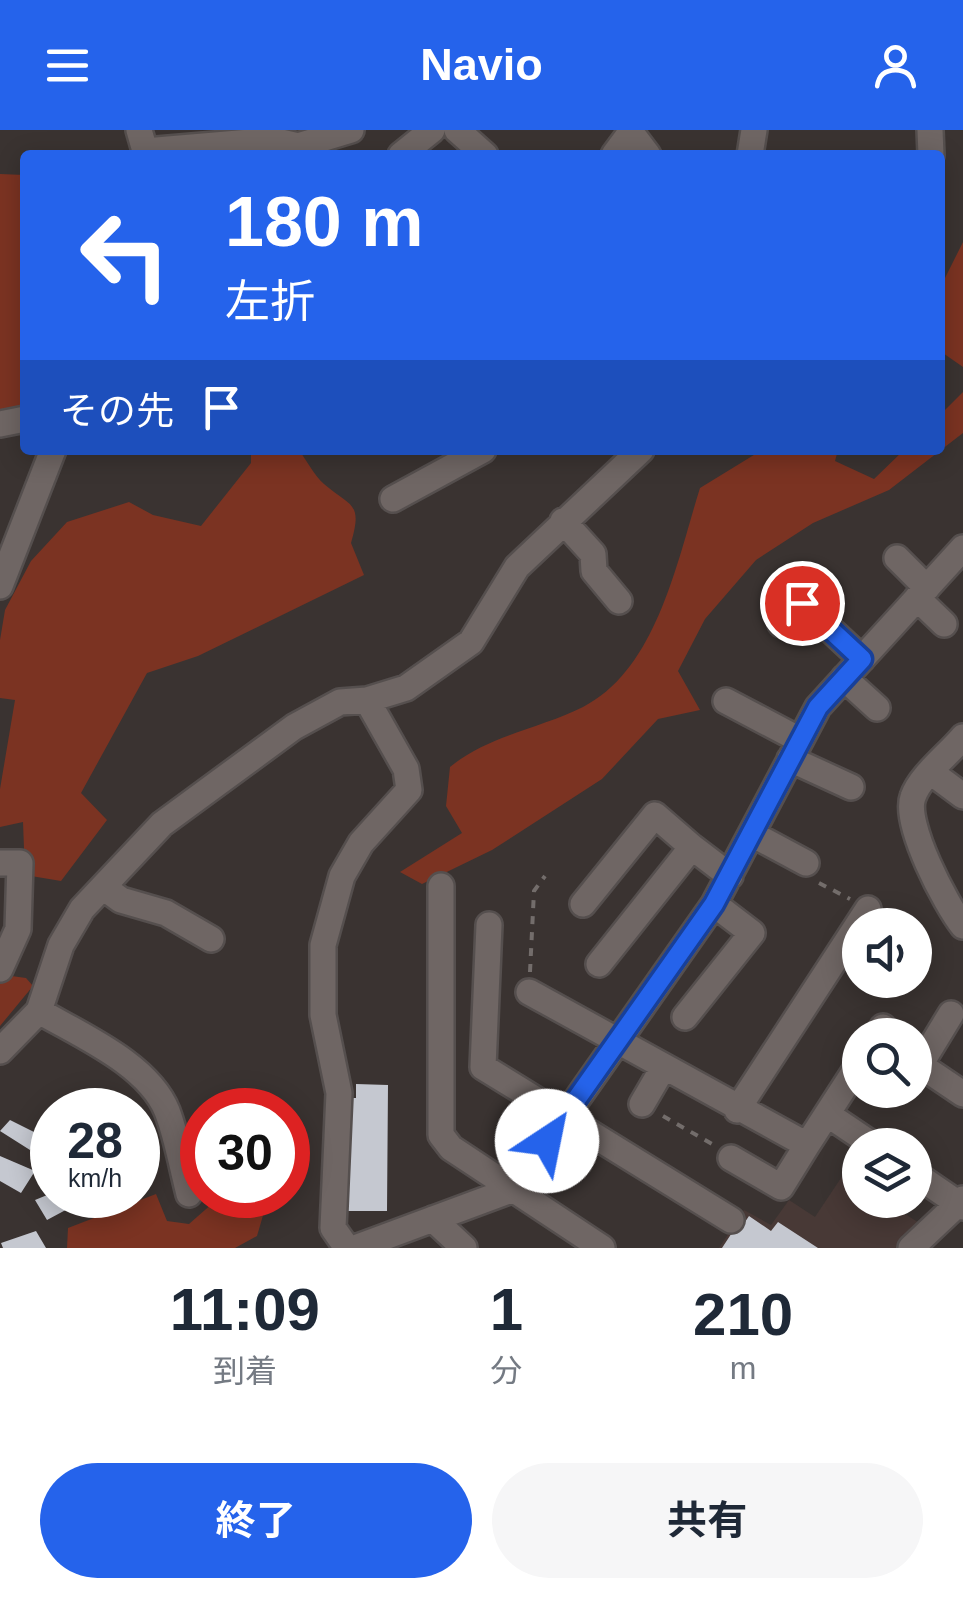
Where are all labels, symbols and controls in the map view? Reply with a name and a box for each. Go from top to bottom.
icon: menu [40,38,95,93]
icon: person [868,38,923,93]
text: Navio [420,39,543,90]
text: 180 m [225,183,423,261]
icon: left [60,190,190,320]
text: 左折 [225,276,315,327]
icon: arrive [194,380,249,435]
text: その先 [60,390,174,432]
pin [760,561,845,646]
icon: arrive [775,576,830,631]
map controls [842,908,932,1218]
button: sound [842,908,932,998]
button: search [842,1018,932,1108]
speed limit sign: 30 [180,1088,310,1218]
position arrow [495,1089,599,1193]
text: 28 [67,1113,123,1169]
button: layers [842,1128,932,1218]
text: km/h [68,1164,122,1192]
text: 11:09 [170,1276,320,1343]
text: 1 [490,1276,523,1343]
text: 210 [693,1281,793,1348]
text: m [730,1350,756,1386]
text: 到着 [213,1353,277,1389]
text: 分 [490,1353,523,1389]
button: 終了 [40,1463,472,1578]
button: 共有 [492,1463,923,1578]

